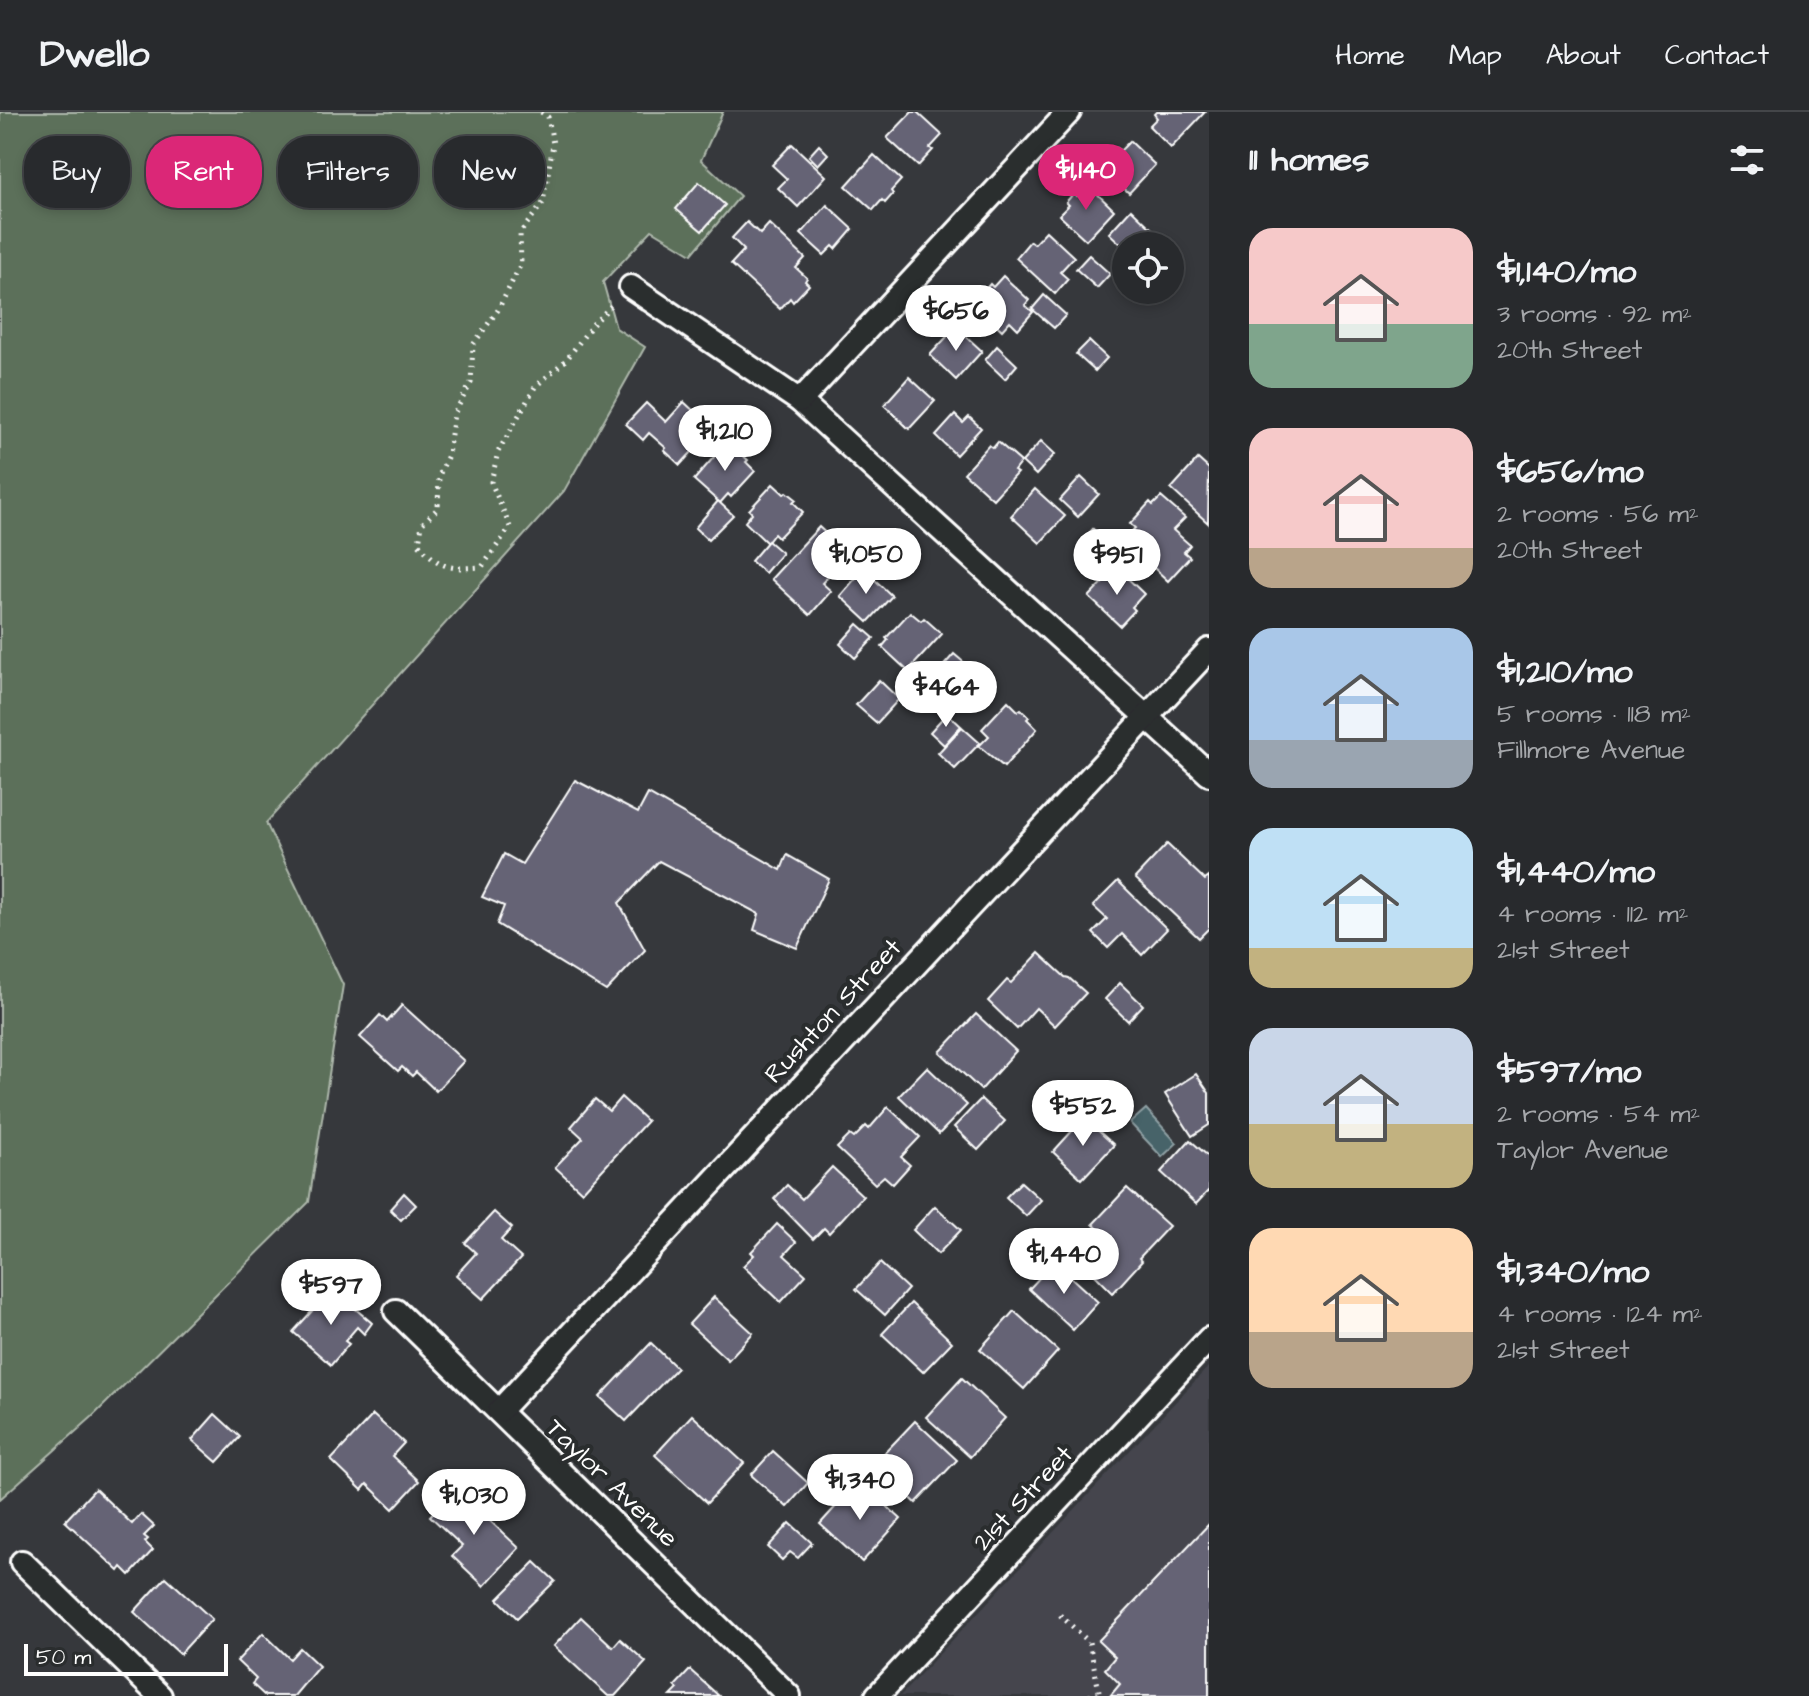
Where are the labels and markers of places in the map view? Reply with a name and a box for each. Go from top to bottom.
pin: $1,140 [1021,144,1151,212]
pin: $656 [909,285,1003,353]
pin: $1,210 [660,405,790,473]
pin: $1,050 [801,528,931,596]
pin: $951 [1070,529,1164,597]
pin: $464 [899,661,993,729]
pin: $552 [1036,1080,1130,1148]
pin: $1,440 [999,1228,1129,1296]
pin: $597 [284,1259,378,1327]
pin: $1,340 [795,1454,925,1522]
pin: $1,030 [409,1469,539,1537]

